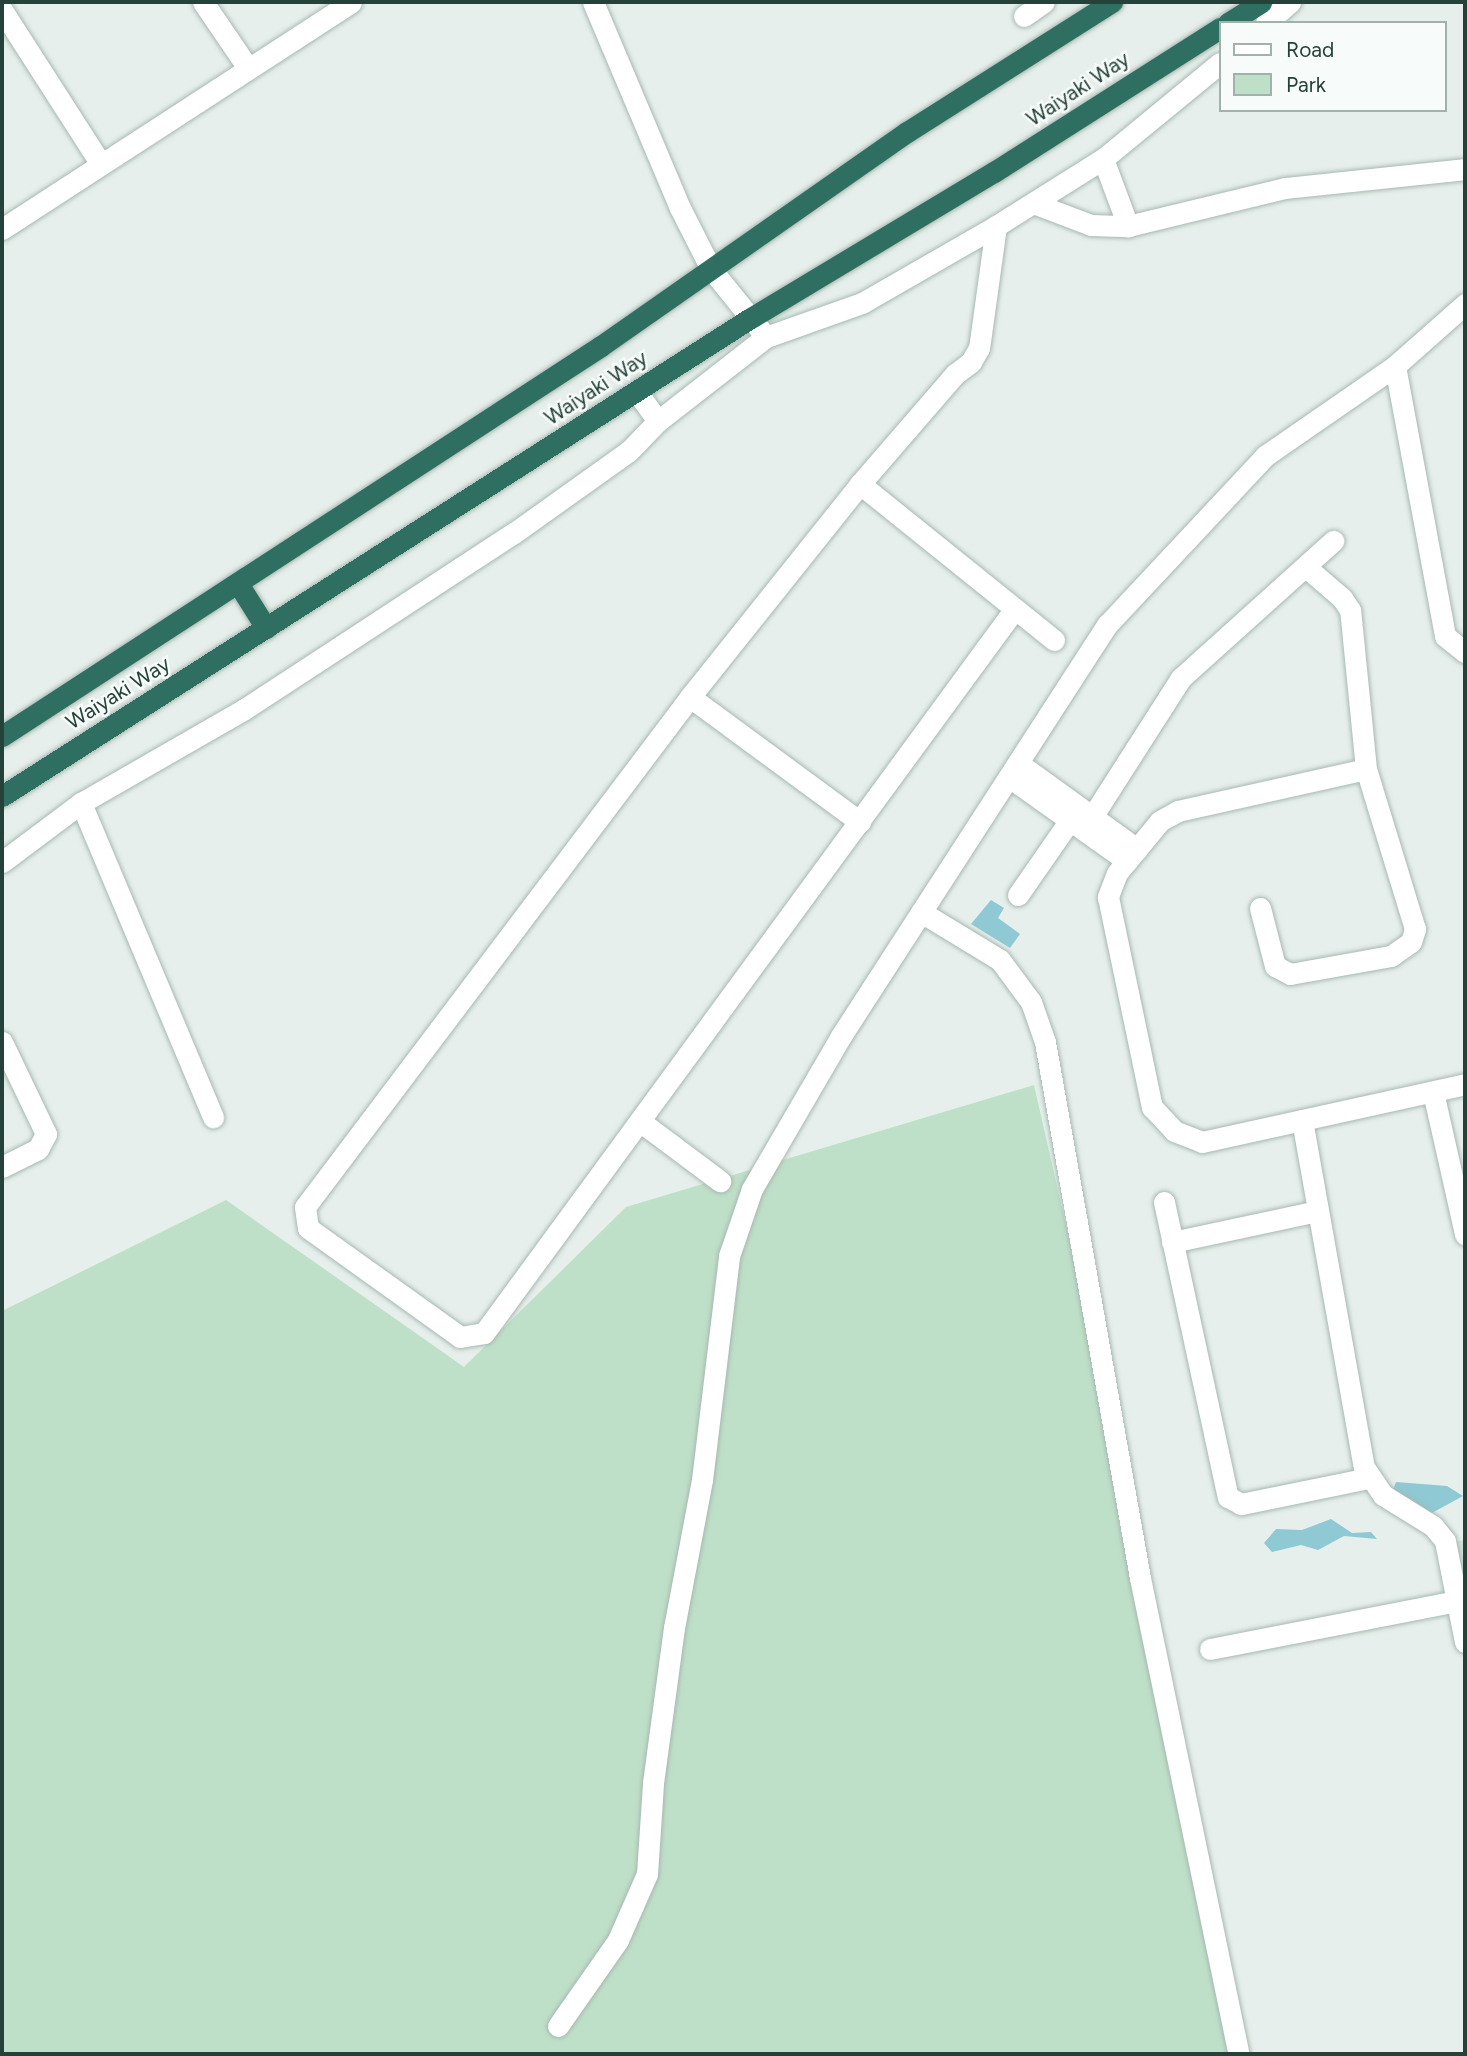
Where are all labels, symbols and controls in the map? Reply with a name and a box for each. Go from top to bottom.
legend [1218,21,1446,112]
text: Road [1286,37,1334,62]
street label: Waiyaki Way [1022,46,1134,132]
text: Park [1286,72,1326,97]
street label: Waiyaki Way [540,345,652,431]
street label: Waiyaki Way [61,651,175,735]

